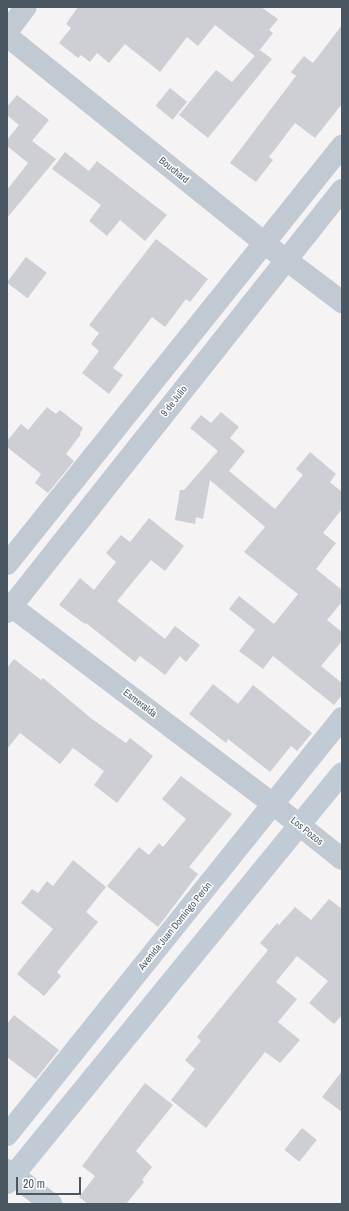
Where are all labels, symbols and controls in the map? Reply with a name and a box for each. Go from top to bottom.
street label: Bouchard [157,154,191,186]
street label: 9 de Julio [158,383,190,419]
street label: Esmeralda [121,686,159,720]
street label: Los Pozos [288,814,326,848]
street label: Avenida Juan Domingo Perón [136,880,214,972]
scale bar [18,1169,83,1195]
text: 20 m [23,1176,45,1192]

